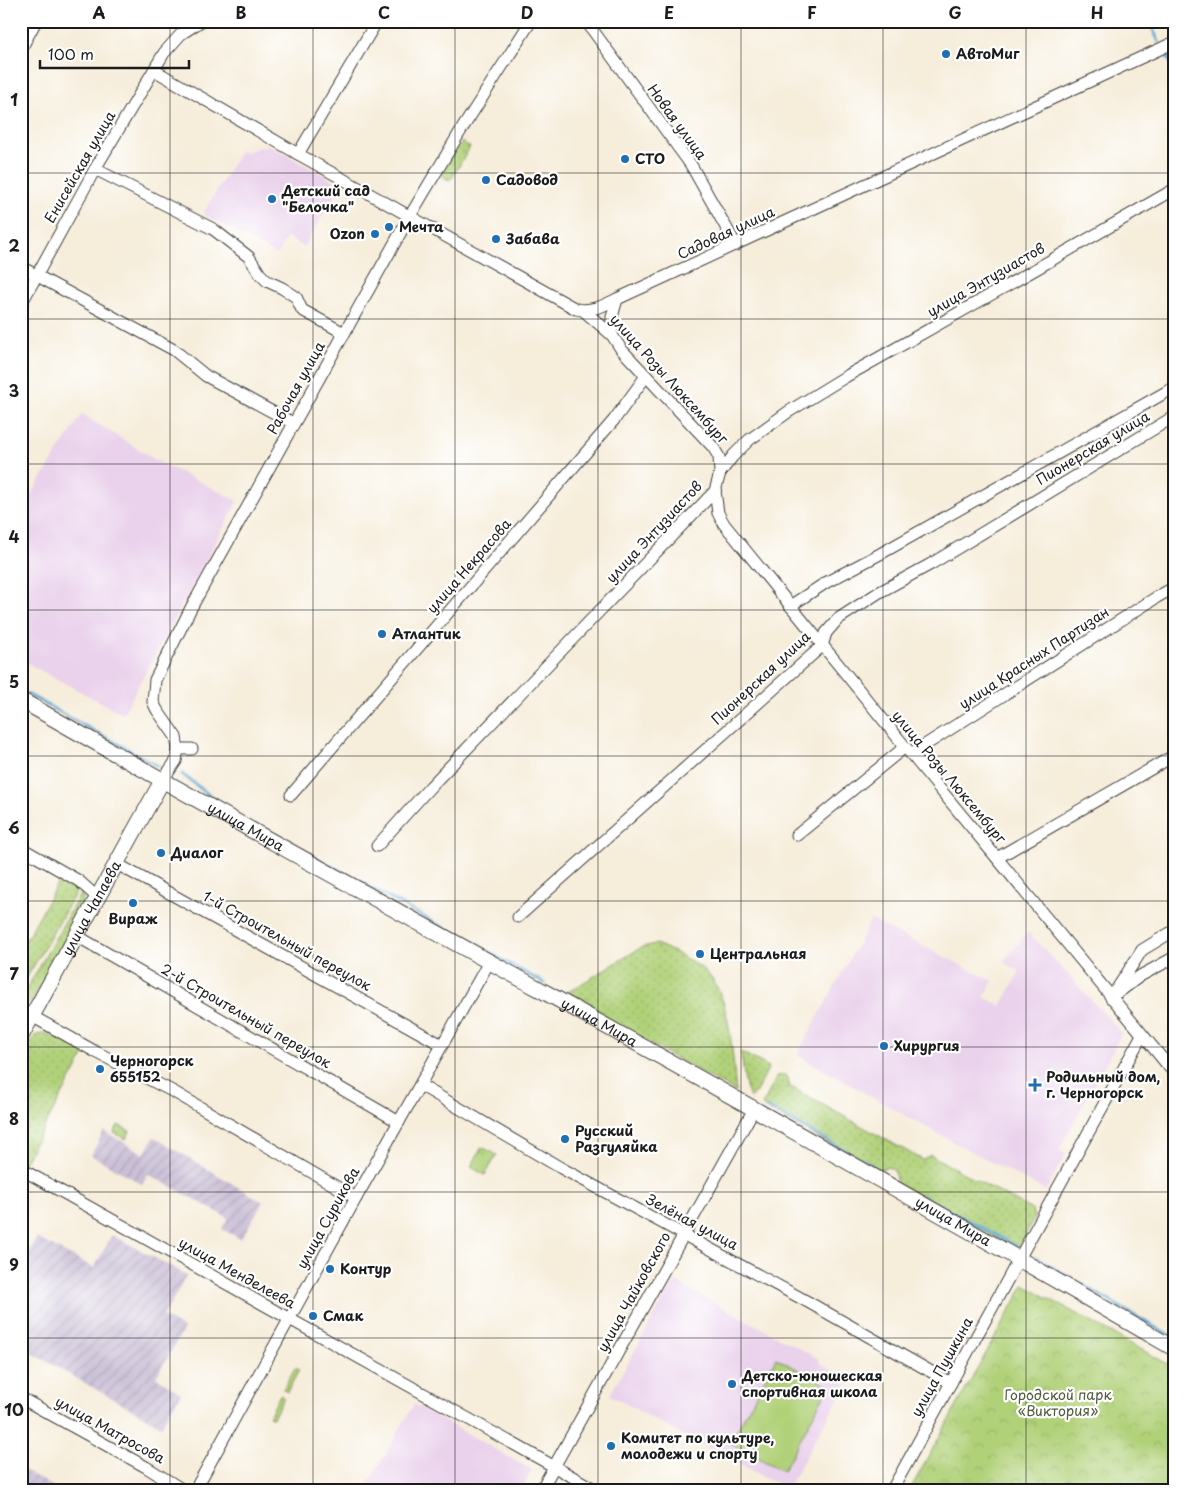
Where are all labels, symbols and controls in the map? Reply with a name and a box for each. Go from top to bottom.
text: A [93,0,106,24]
text: B [236,0,247,24]
text: C [378,0,390,24]
text: D [521,0,533,24]
text: E [664,0,674,24]
text: F [807,0,817,24]
text: G [948,0,962,24]
text: H [1091,0,1103,24]
scale bar [40,38,189,70]
text: 100 m [48,42,94,65]
place label: АвтоМиг [956,43,1020,64]
marker: АвтоМиг [940,48,952,60]
street label: Новая улица [643,79,712,164]
text: 1 [10,87,18,111]
street label: Енисейская улица [39,107,120,227]
place label: СТО [635,148,665,169]
marker: СТО [619,153,631,165]
place label: Садовод [496,169,558,190]
marker: Садовод [480,174,492,186]
place label: Детский сад "Белочка" [281,180,370,217]
marker: Детский сад "Белочка" [266,193,278,205]
street label: Садовая улица [674,201,778,264]
place label: Мечта [399,216,444,237]
marker: Мечта [383,221,395,233]
place label: Ozon [330,223,365,244]
marker: Ozon [369,228,381,240]
place label: Забава [505,228,560,249]
text: 2 [8,233,20,257]
marker: Забава [490,233,502,245]
street label: улица Энтузиастов [923,237,1049,322]
street label: улица Розы Люксембург [605,309,734,449]
street label: Рабочая улица [261,337,330,438]
text: 3 [9,378,19,402]
street label: Пионерская улица [1032,405,1154,490]
street label: улица Энтузиастов [601,476,707,587]
street label: улица Некрасова [421,513,516,618]
text: 4 [9,524,20,548]
street label: улица Красных Партизан [955,601,1113,714]
place label: Атлантик [392,623,461,644]
street label: Пионерская улица [706,626,815,729]
marker: Атлантик [376,628,388,640]
text: 5 [9,669,19,693]
street label: улица Розы Люксембург [887,706,1012,848]
street label: улица Мира [204,797,288,856]
text: 6 [8,815,20,839]
place label: Диалог [170,842,224,863]
marker: Диалог [155,847,167,859]
street label: улица Чапаева [56,856,126,959]
street label: 1-й Строительный переулок [199,885,376,996]
marker: Вираж [127,897,139,909]
place label: Вираж [108,908,158,929]
place label: Центральная [710,943,807,964]
marker: Центральная [694,948,706,960]
street label: 2-й Строительный переулок [157,958,336,1073]
text: 7 [9,961,19,985]
street label: улица Мира [557,992,642,1052]
place label: Хирургия [894,1035,960,1056]
marker: Хирургия [878,1040,890,1052]
place label: Черногорск 655152 [110,1050,194,1087]
marker: Черногорск 655152 [94,1063,106,1075]
place label: Родильный дом, г. Черногорск [1046,1066,1160,1103]
marker: Родильный дом, г. Черногорск [1028,1078,1042,1092]
text: 8 [9,1106,19,1130]
place label: Русский Разгуляйка [575,1120,658,1157]
marker: Русский Разгуляйка [559,1133,571,1145]
street label: улица Сурикова [291,1163,364,1272]
street label: Зелёная улица [642,1188,742,1255]
street label: улица Мира [911,1191,995,1251]
street label: улица Чайковского [592,1228,675,1356]
street label: улица Менделеева [175,1232,300,1314]
text: 9 [9,1252,19,1276]
place label: Контур [340,1258,392,1279]
marker: Контур [324,1263,336,1275]
place label: Смак [323,1305,363,1326]
marker: Смак [307,1310,319,1322]
street label: улица Пушкина [905,1313,978,1420]
place label: Детско-юношеская спортивная школа [741,1365,883,1402]
marker: Детско-юношеская спортивная школа [726,1378,738,1390]
park label: Городской парк «Виктория» [1004,1384,1112,1421]
street label: улица Матросова [52,1391,169,1469]
text: 10 [4,1397,24,1421]
place label: Комитет по культуре, молодежи и спорту [621,1427,774,1464]
marker: Комитет по культуре, молодежи и спорту [605,1440,617,1452]

